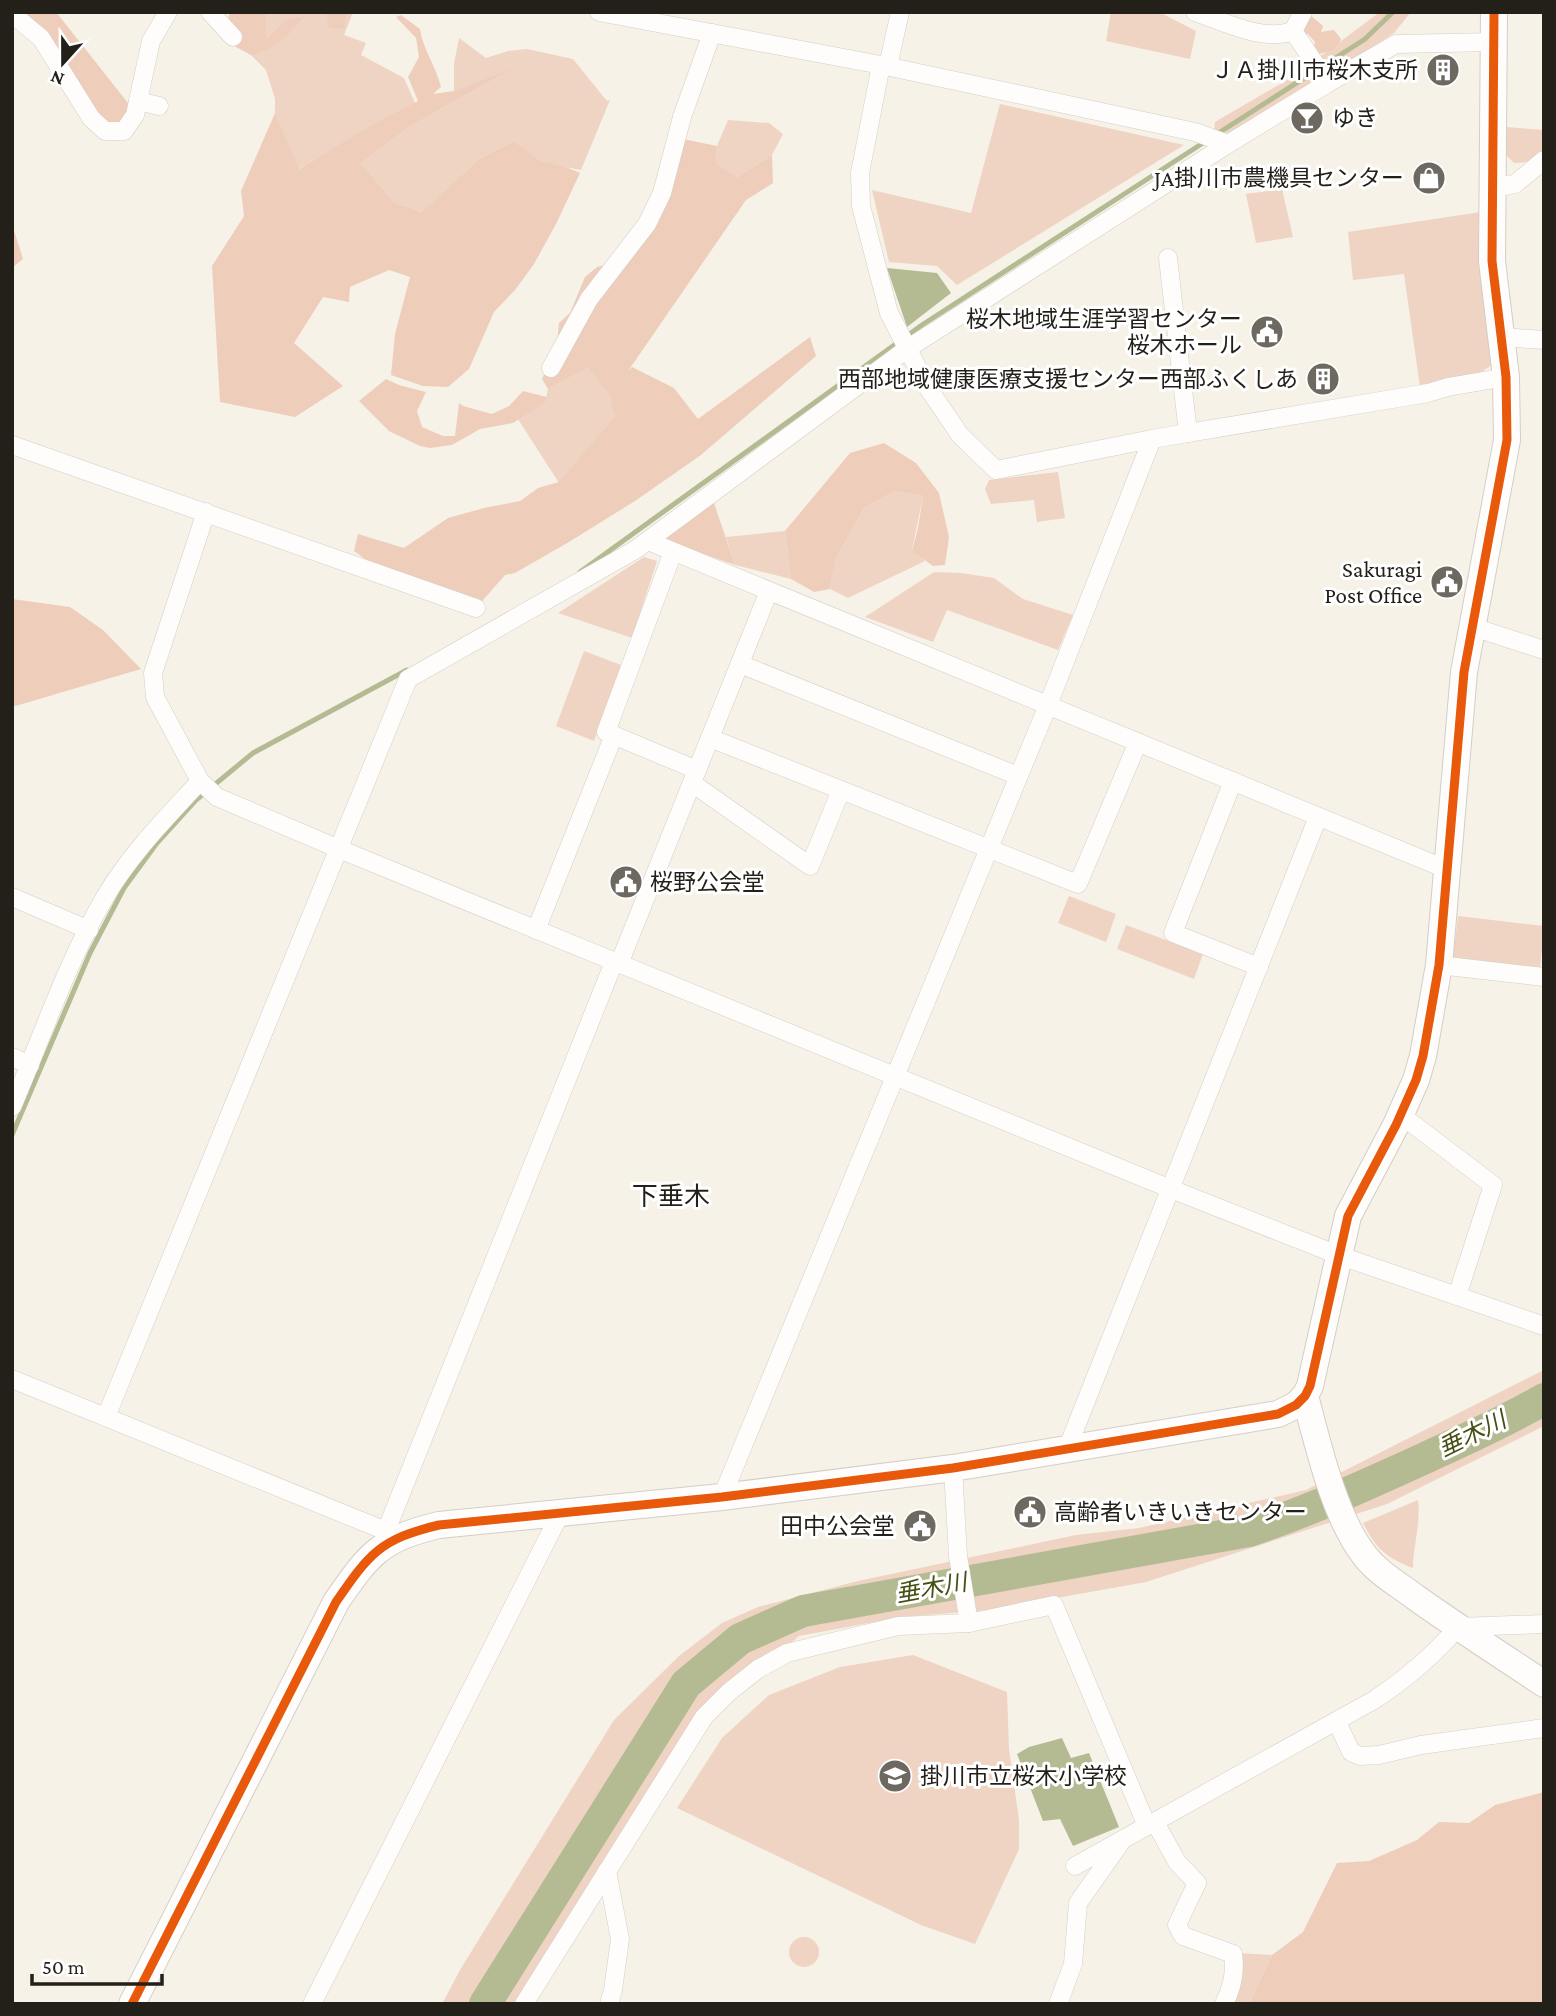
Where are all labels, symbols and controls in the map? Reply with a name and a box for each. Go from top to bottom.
north arrow [28,28,98,98]
building icon: ＪＡ掛川市桜木支所 [1424,51,1462,89]
place label: ＪＡ掛川市桜木支所 [1211,57,1418,83]
text: N [47,66,67,91]
bar icon: ゆき [1288,99,1326,137]
place label: ゆき [1332,105,1378,131]
shop icon: JA掛川市農機具センター [1410,159,1448,197]
place label: JA掛川市農機具センター [1152,165,1404,191]
place label: 桜木地域生涯学習センター 桜木ホール [966,306,1242,358]
public building icon: 桜木地域生涯学習センター 桜木ホール [1248,313,1286,351]
building icon: 西部地域健康医療支援センター西部ふくしあ [1304,360,1342,398]
place label: 西部地域健康医療支援センター西部ふくしあ [838,366,1298,392]
place label: Sakuragi Post Office [1324,556,1422,608]
public building icon: Sakuragi Post Office [1428,563,1466,601]
public building icon: 桜野公会堂 [607,863,645,901]
place label: 桜野公会堂 [650,869,765,895]
district label: 下垂木 [632,1182,710,1211]
water label: 垂木川 [1434,1404,1513,1461]
public building icon: 高齢者いきいきセンター [1011,1493,1049,1531]
place label: 高齢者いきいきセンター [1054,1499,1307,1525]
public building icon: 田中公会堂 [901,1507,939,1545]
place label: 田中公会堂 [780,1513,895,1539]
water label: 垂木川 [893,1567,972,1607]
school or university icon: 掛川市立桜木小学校 [876,1757,914,1795]
place label: 掛川市立桜木小学校 [920,1763,1127,1789]
scale bar [32,1942,161,1986]
text: 50 m [42,1955,85,1979]

